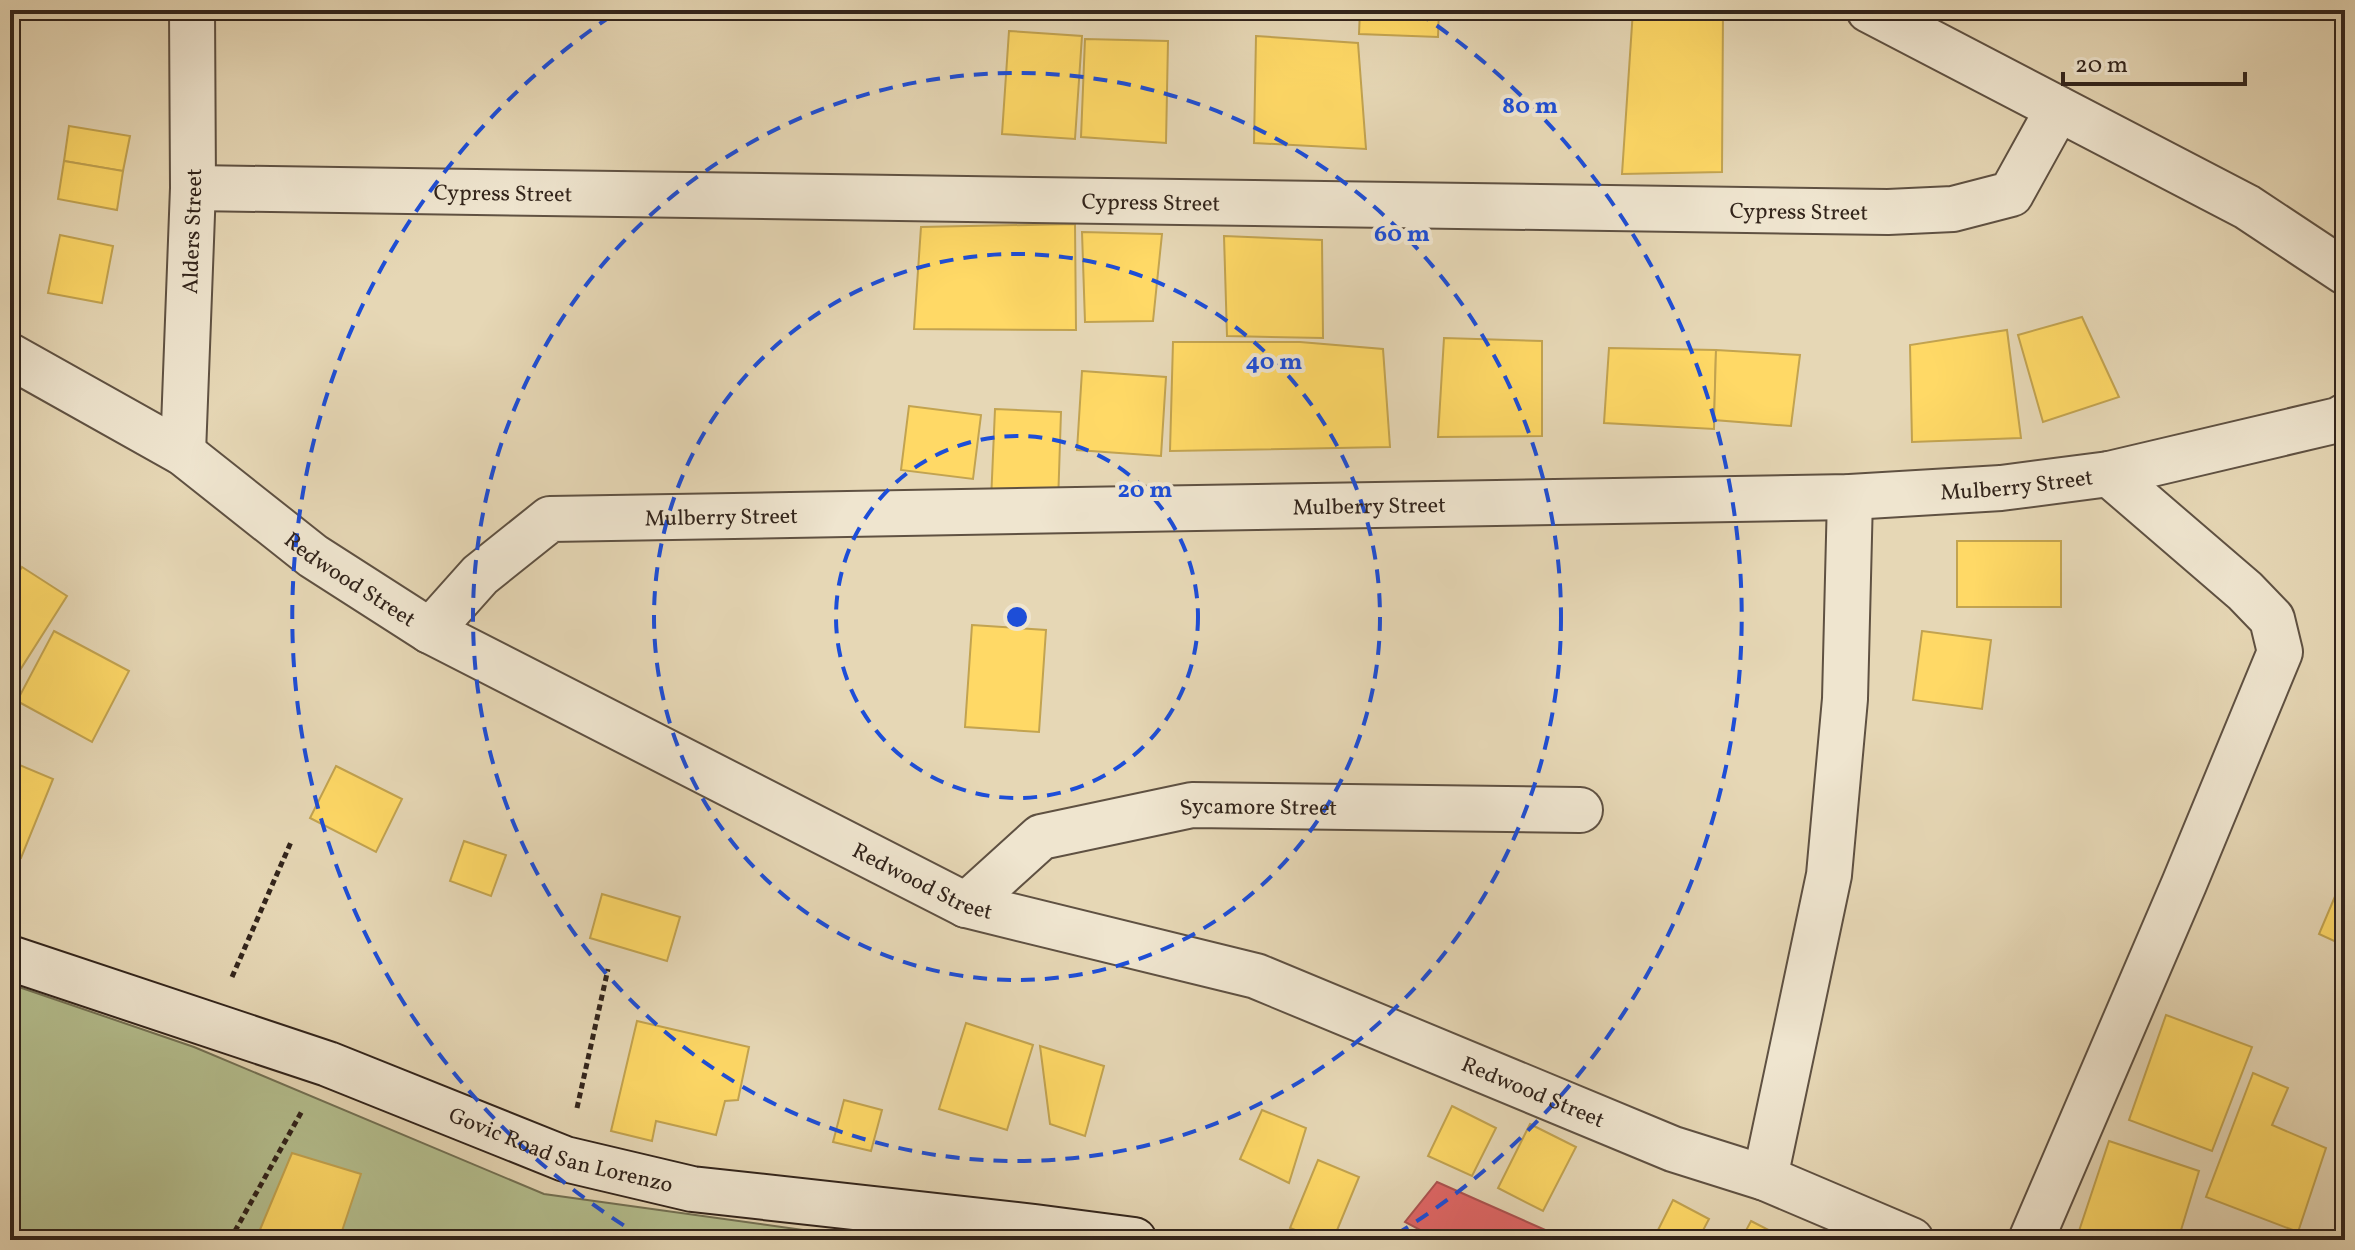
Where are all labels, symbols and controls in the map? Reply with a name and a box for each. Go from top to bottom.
scale bar [2063,36,2245,86]
text: 20 m [2075,49,2128,83]
text: 80 m [1502,90,1558,124]
street label: Alders Street [176,168,211,295]
street label: Cypress Street [433,178,573,211]
street label: Cypress Street [1081,188,1221,221]
street label: Cypress Street [1729,197,1869,230]
text: 60 m [1374,218,1430,252]
text: 40 m [1246,346,1302,380]
street label: Mulberry Street [1939,463,2095,510]
text: 20 m [1117,474,1173,508]
street label: Mulberry Street [1292,491,1446,524]
street label: Mulberry Street [644,502,798,535]
street label: Redwood Street [276,526,421,636]
centre of rings [1003,603,1031,631]
street label: Sycamore Street [1177,792,1338,825]
street label: Redwood Street [846,836,996,929]
street label: Redwood Street [1456,1050,1609,1137]
street label: Govic Road San Lorenzo [443,1101,676,1202]

